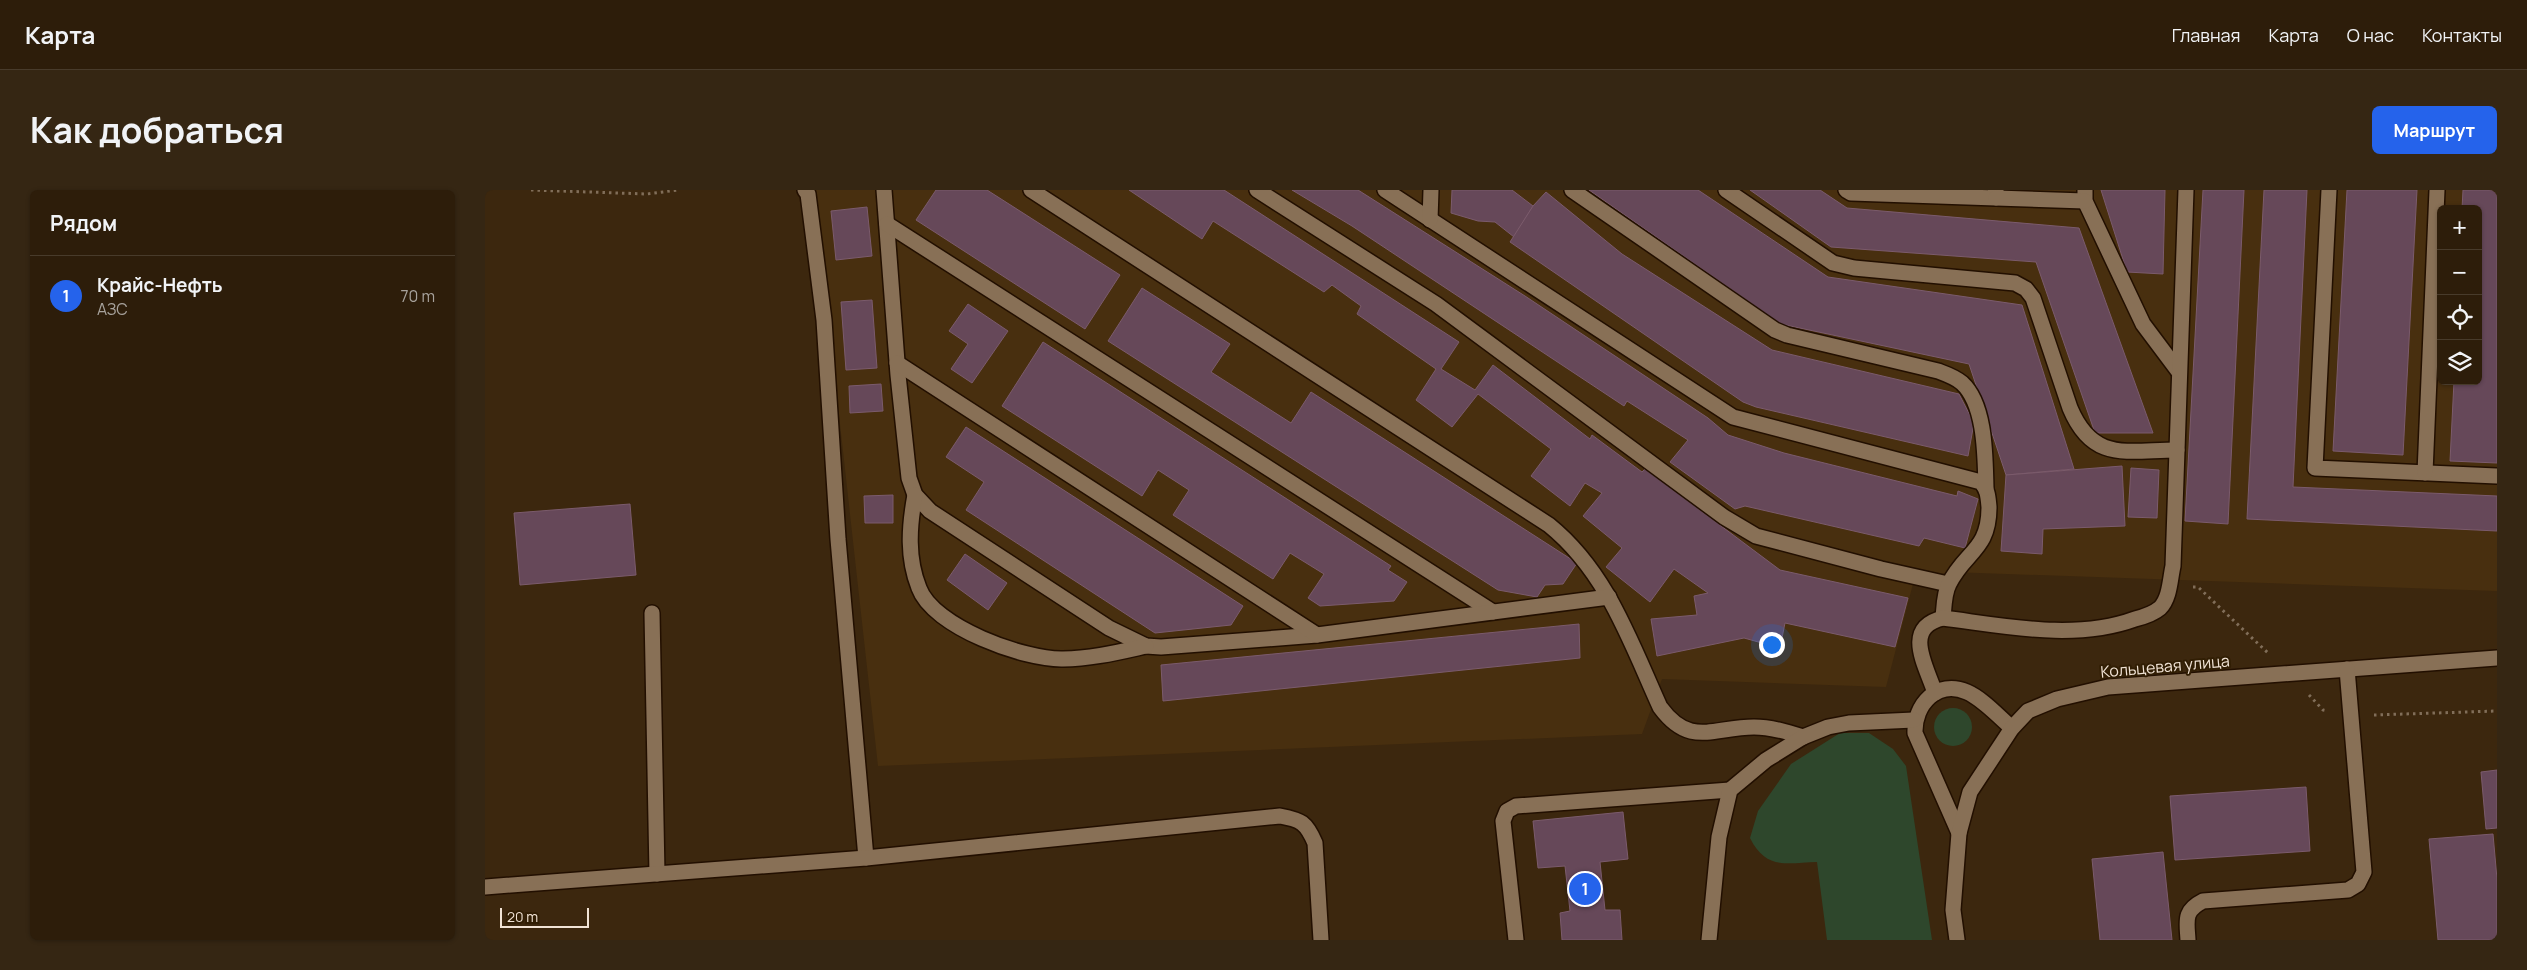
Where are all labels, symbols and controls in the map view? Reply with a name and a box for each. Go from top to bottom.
text: Карта [25,18,95,51]
text: Главная [2172,23,2241,47]
text: Карта [2269,23,2319,47]
text: О нас [2347,23,2394,47]
text: Контакты [2422,23,2502,47]
text: Как добраться [30,106,284,154]
button: Маршрут [2372,106,2497,154]
map controls [2437,205,2482,385]
button: + [2437,205,2482,250]
text: Рядом [50,209,117,237]
button: − [2437,250,2482,295]
text: Крайс-Нефть [97,272,223,298]
text: 1 [62,285,70,307]
text: 70 m [400,285,435,307]
button: locate [2437,295,2482,340]
text: АЗС [97,298,128,320]
button: layers [2437,340,2482,385]
your location [1759,632,1785,658]
street label: Кольцевая улица [2099,649,2231,683]
pin: 1 [1569,870,1601,908]
scale bar [500,905,589,928]
text: 20 m [507,907,538,926]

